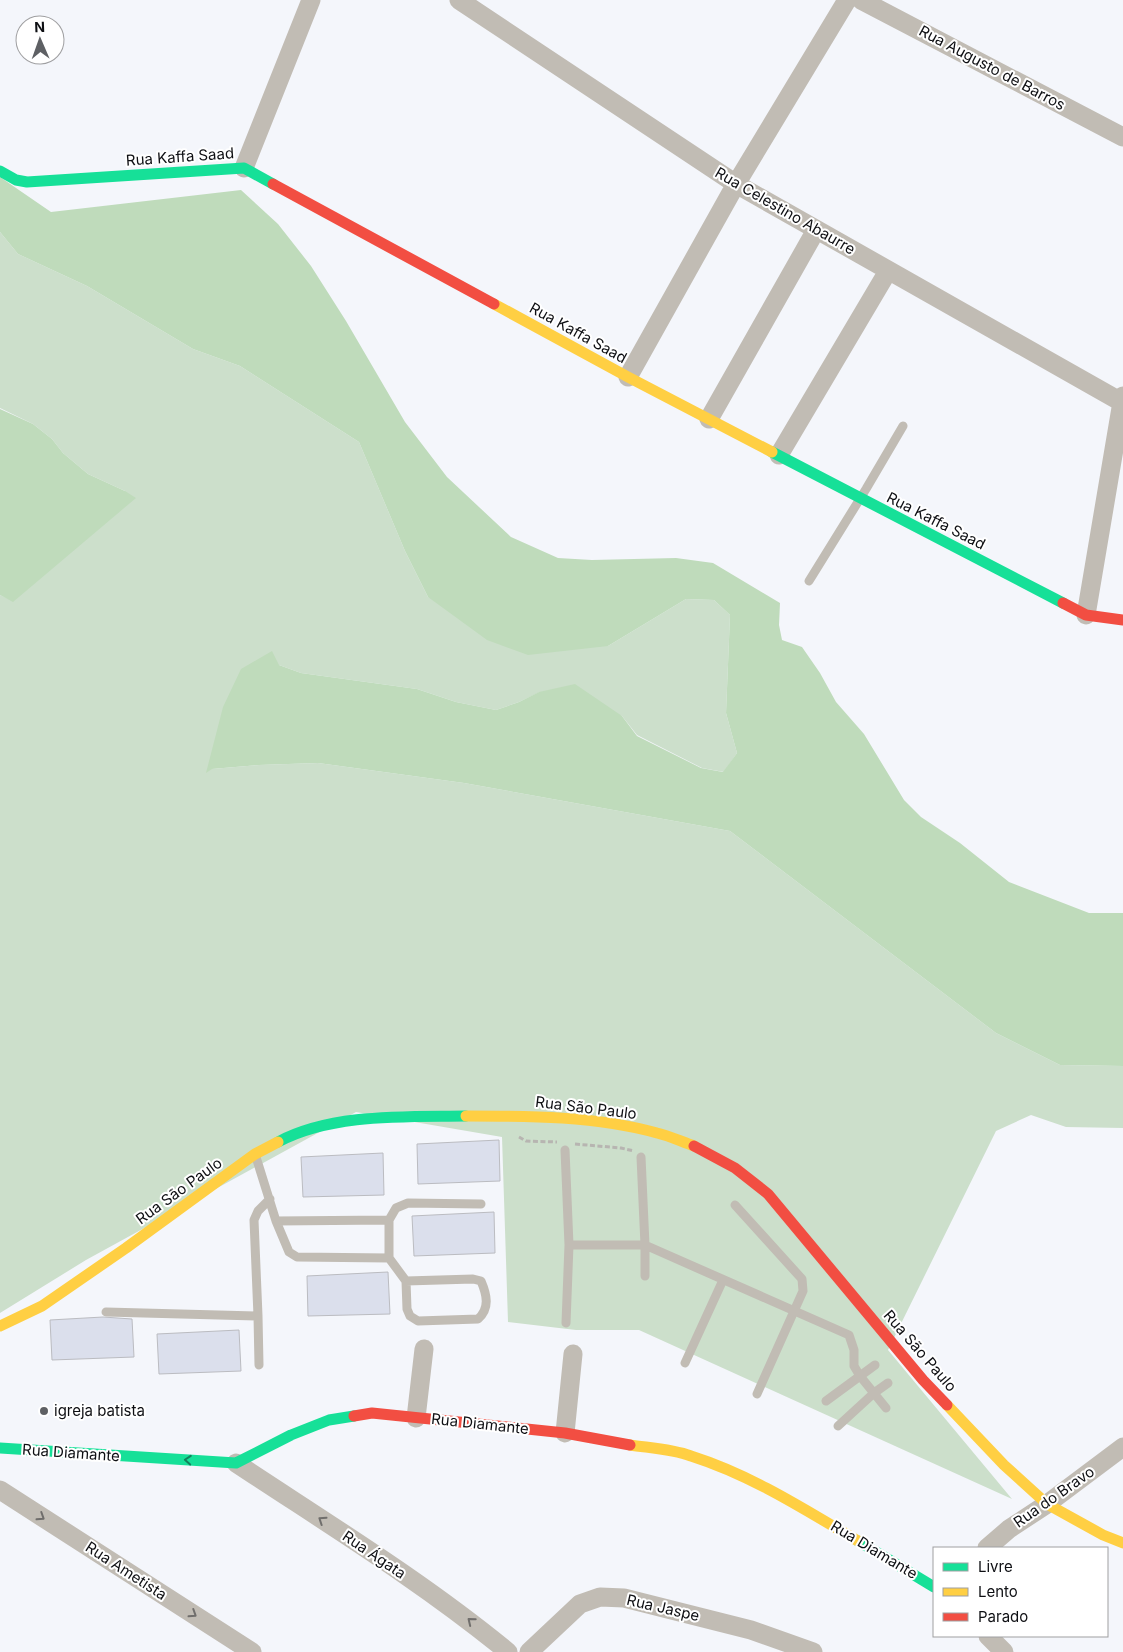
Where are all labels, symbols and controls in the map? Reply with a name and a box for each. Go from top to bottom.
north arrow [15,15,65,65]
text: N [34,18,45,35]
street label: Rua Augusto de Barros [916,21,1069,114]
street label: Rua Kaffa Saad [125,143,235,170]
street label: Rua Celestino Abaurre [712,163,859,258]
street label: Rua Kaffa Saad [526,298,630,367]
street label: Rua Kaffa Saad [884,488,989,554]
street label: Rua São Paulo [534,1092,638,1123]
street label: Rua São Paulo [132,1153,226,1228]
street label: Rua São Paulo [880,1306,961,1395]
place label: igreja batista [54,1401,145,1420]
marker: igreja batista [38,1405,50,1417]
street label: Rua Diamante [430,1409,530,1438]
street label: Rua Diamante [21,1440,121,1465]
one-way arrow [184,1455,192,1466]
street label: Rua do Bravo [1010,1462,1098,1531]
one-way arrow [35,1511,44,1520]
street label: Rua Diamante [827,1516,921,1583]
one-way arrow [318,1517,327,1526]
street label: Rua Ágata [339,1526,410,1583]
street label: Rua Ametista [82,1537,171,1604]
legend [933,1547,1108,1637]
text: Livre [978,1557,1013,1576]
text: Lento [978,1582,1018,1601]
street label: Rua Jaspe [625,1590,701,1625]
text: Parado [978,1607,1028,1626]
one-way arrow [187,1608,196,1617]
one-way arrow [467,1618,476,1627]

